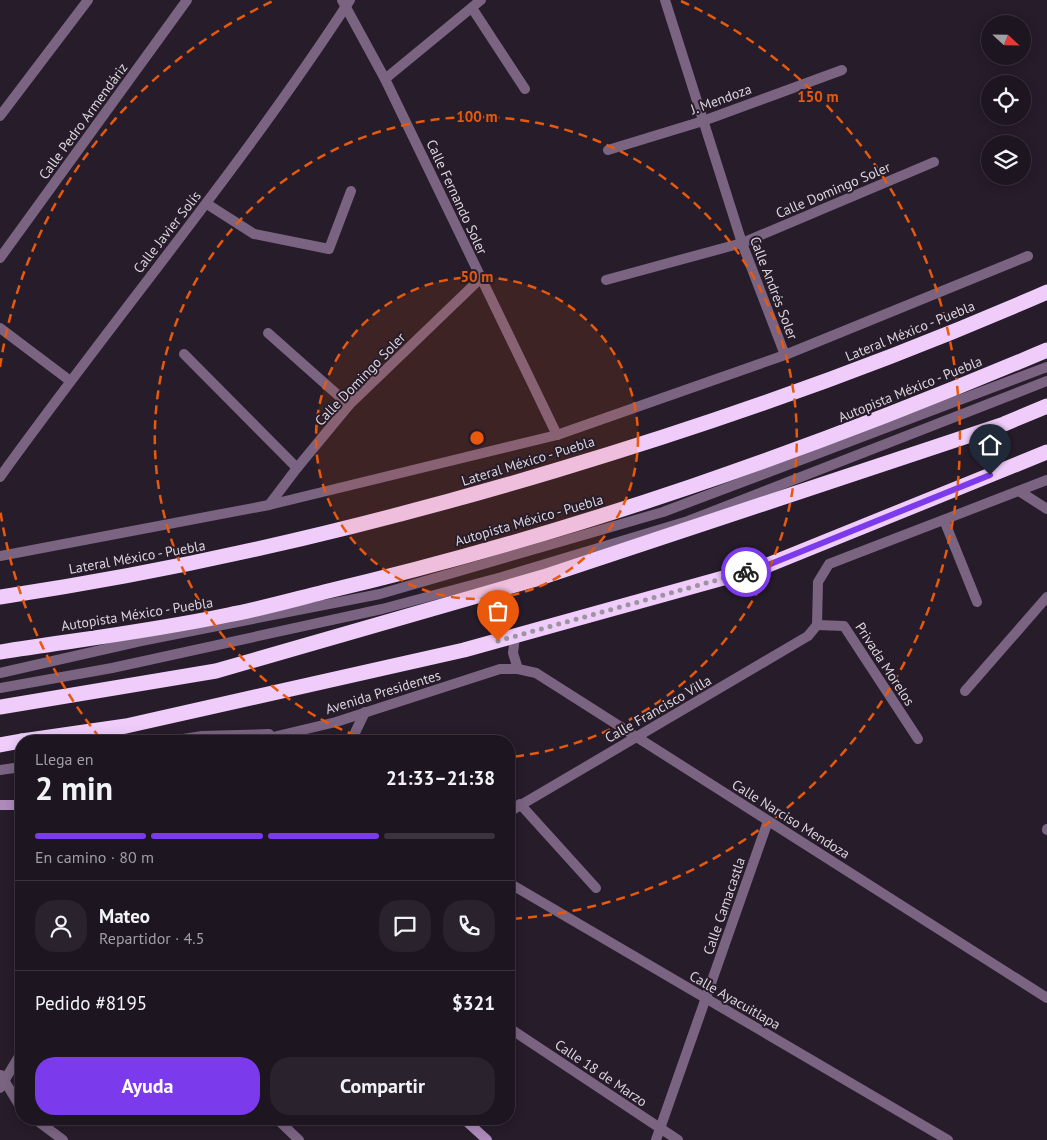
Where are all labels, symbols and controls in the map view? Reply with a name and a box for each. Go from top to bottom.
north arrow [981,15,1031,65]
map controls [981,15,1031,185]
street label: Calle Pedro Armendáriz [35,59,131,183]
button: locate [981,75,1031,125]
street label: J. Mendoza [687,80,754,119]
text: 150 m [797,87,839,106]
text: 100 m [456,107,498,126]
button: layers [981,135,1031,185]
street label: Calle Fernando Soler [422,137,492,258]
street label: Calle Domingo Soler [773,158,893,222]
street label: Calle Javier Solís [129,187,205,277]
street label: Calle Andrés Soler [746,234,802,342]
text: 50 m [461,267,493,286]
street label: Lateral México - Puebla [843,297,978,365]
street label: Calle Domingo Soler [311,328,409,429]
street label: Autopista México - Puebla [835,352,985,426]
pin [969,424,1011,475]
centre of rings [468,429,486,447]
icon: home [976,431,1004,459]
street label: Lateral México - Puebla [459,432,597,490]
street label: Autopista México - Puebla [453,490,605,550]
street label: Lateral México - Puebla [67,536,207,578]
courier [721,547,771,597]
icon: bike [732,558,760,586]
pin [477,590,519,641]
street label: Autopista México - Puebla [60,593,214,635]
icon: bag [484,597,512,625]
street label: Privada Morelos [851,619,919,709]
street label: Avenida Presidentes [323,666,443,718]
street label: Calle Francisco Villa [602,671,714,747]
text: Llega en [35,749,94,769]
text: 21:33–21:38 [386,766,495,790]
text: 2 min [35,767,113,809]
street label: Calle Narciso Mendoza [729,775,853,863]
text: En camino · 80 m [35,847,154,867]
street label: Calle Camacastla [699,855,749,957]
button: person [35,900,87,952]
button: chat [379,900,431,952]
button: phone [443,900,495,952]
text: Mateo [99,904,150,928]
text: Repartidor · 4.5 [99,928,204,948]
street label: Calle Ayacuitlapa [686,967,784,1033]
text: Pedido #8195 [35,991,147,1015]
text: $321 [452,991,495,1015]
street label: Calle 18 de Marzo [551,1036,651,1110]
button: Ayuda [35,1057,260,1115]
button: Compartir [270,1057,495,1115]

